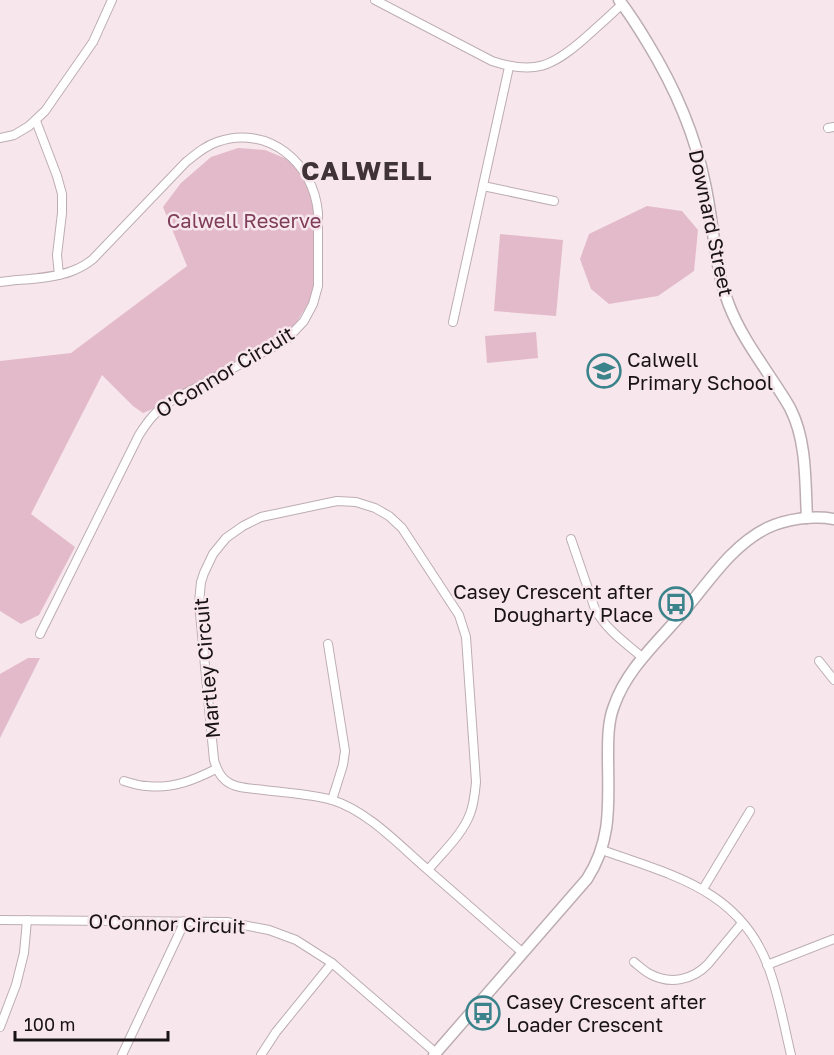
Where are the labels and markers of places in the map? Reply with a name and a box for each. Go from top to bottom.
place label: Calwell Primary School [627,347,773,394]
school or university icon: Calwell Primary School [586,353,622,389]
place label: Casey Crescent after Dougharty Place [453,579,653,626]
bus stop icon: Casey Crescent after Dougharty Place [658,586,694,622]
place label: Casey Crescent after Loader Crescent [506,989,706,1036]
bus stop icon: Casey Crescent after Loader Crescent [465,995,501,1031]

